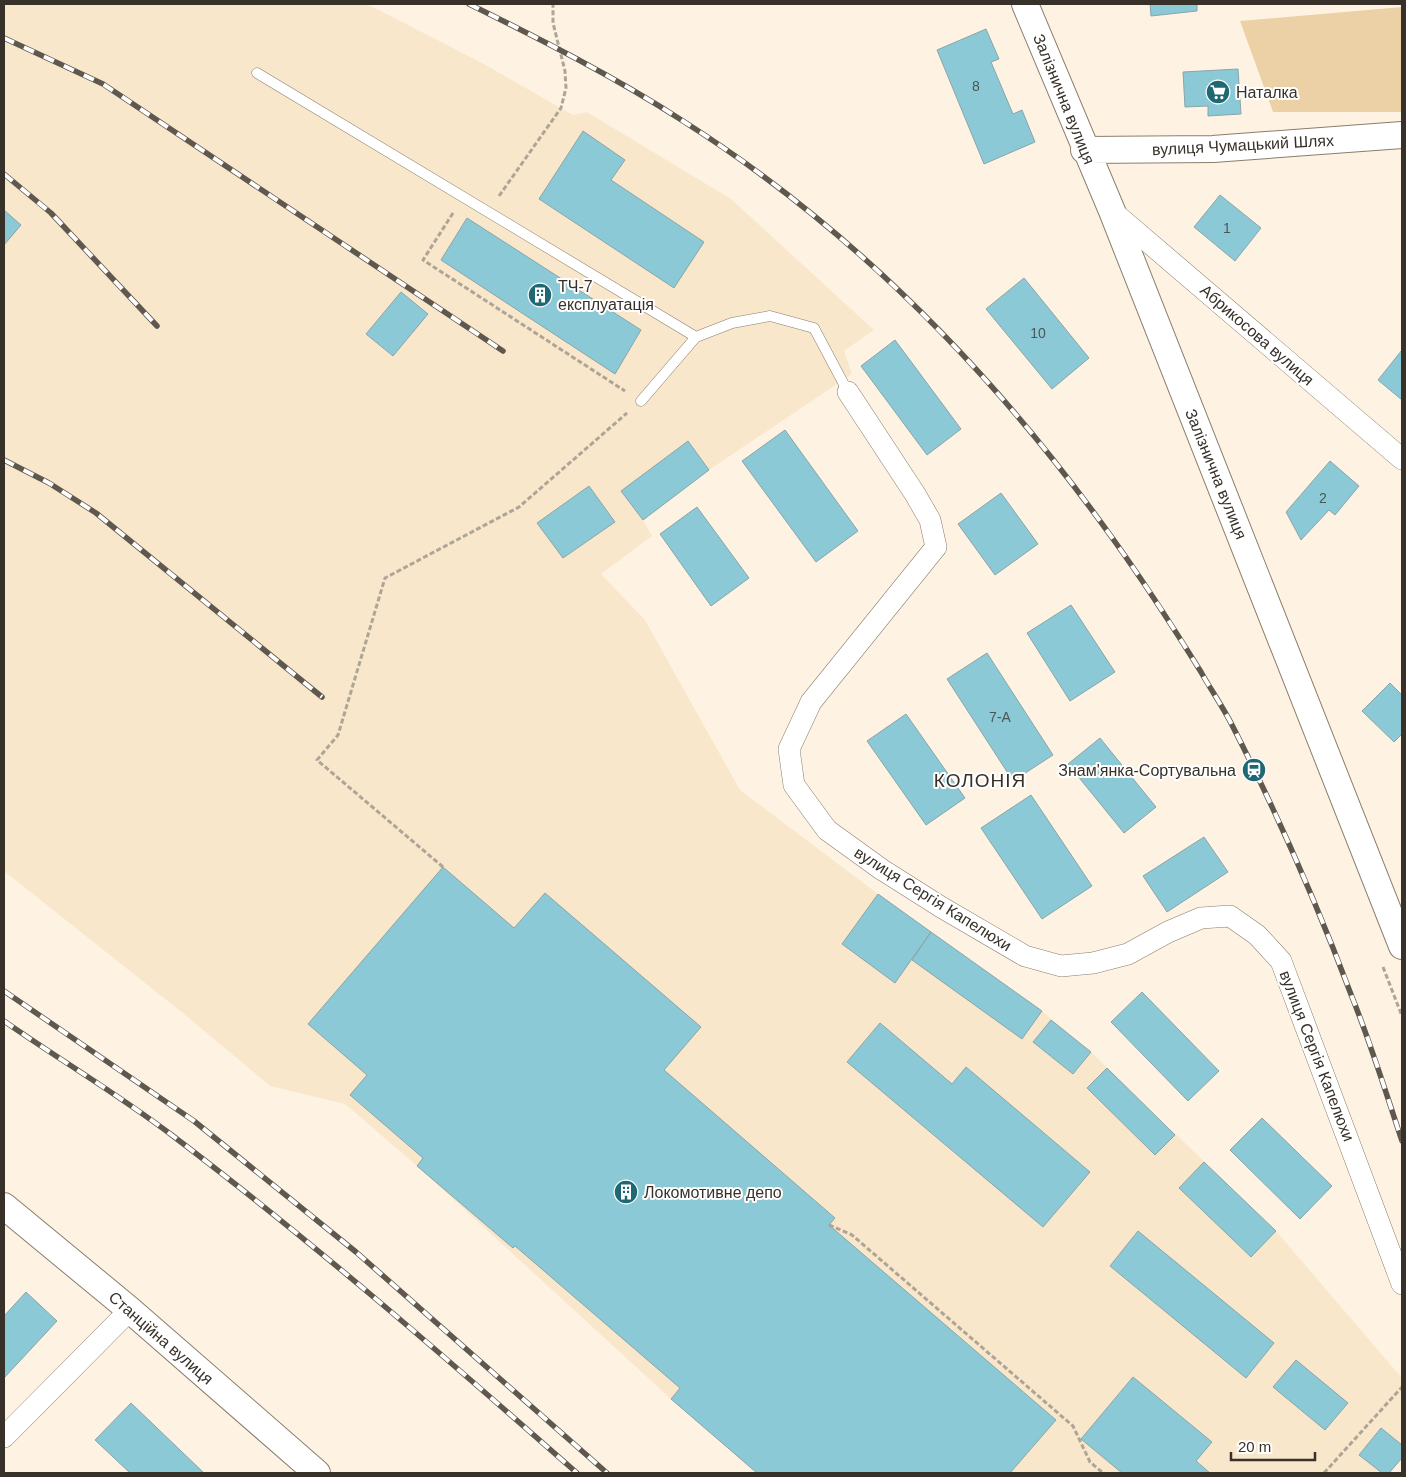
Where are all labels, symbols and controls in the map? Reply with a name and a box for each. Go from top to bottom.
street label: Залізнична вулиця [1030,31,1098,167]
house number: 8 [972,78,980,94]
supermarket icon: Наталка [1205,79,1231,105]
place label: Наталка [1236,84,1298,101]
street label: вулиця Чумацький Шлях [1152,132,1334,158]
house number: 1 [1223,220,1231,236]
place label: ТЧ-7 експлуатація [558,278,654,313]
street label: Абрикосова вулиця [1197,281,1317,389]
building icon: ТЧ-7 експлуатація [527,282,553,308]
house number: 10 [1030,325,1046,341]
street label: Залізнична вулиця [1182,406,1250,542]
house number: 2 [1319,490,1327,506]
house number: 7-А [989,709,1012,725]
station icon: Знам'янка-Сортувальна [1241,757,1267,783]
place label: Знам'янка-Сортувальна [1058,762,1236,779]
district label: КОЛОНІЯ [934,770,1026,791]
street label: вулиця Сергія Капелюхи [852,844,1014,954]
street label: вулиця Сергія Капелюхи [1277,968,1357,1144]
building icon: Локомотивне депо [613,1179,639,1205]
place label: Локомотивне депо [644,1184,782,1201]
street label: Станційна вулиця [106,1288,216,1388]
scale bar [1231,1430,1315,1462]
text: 20 m [1238,1438,1271,1455]

